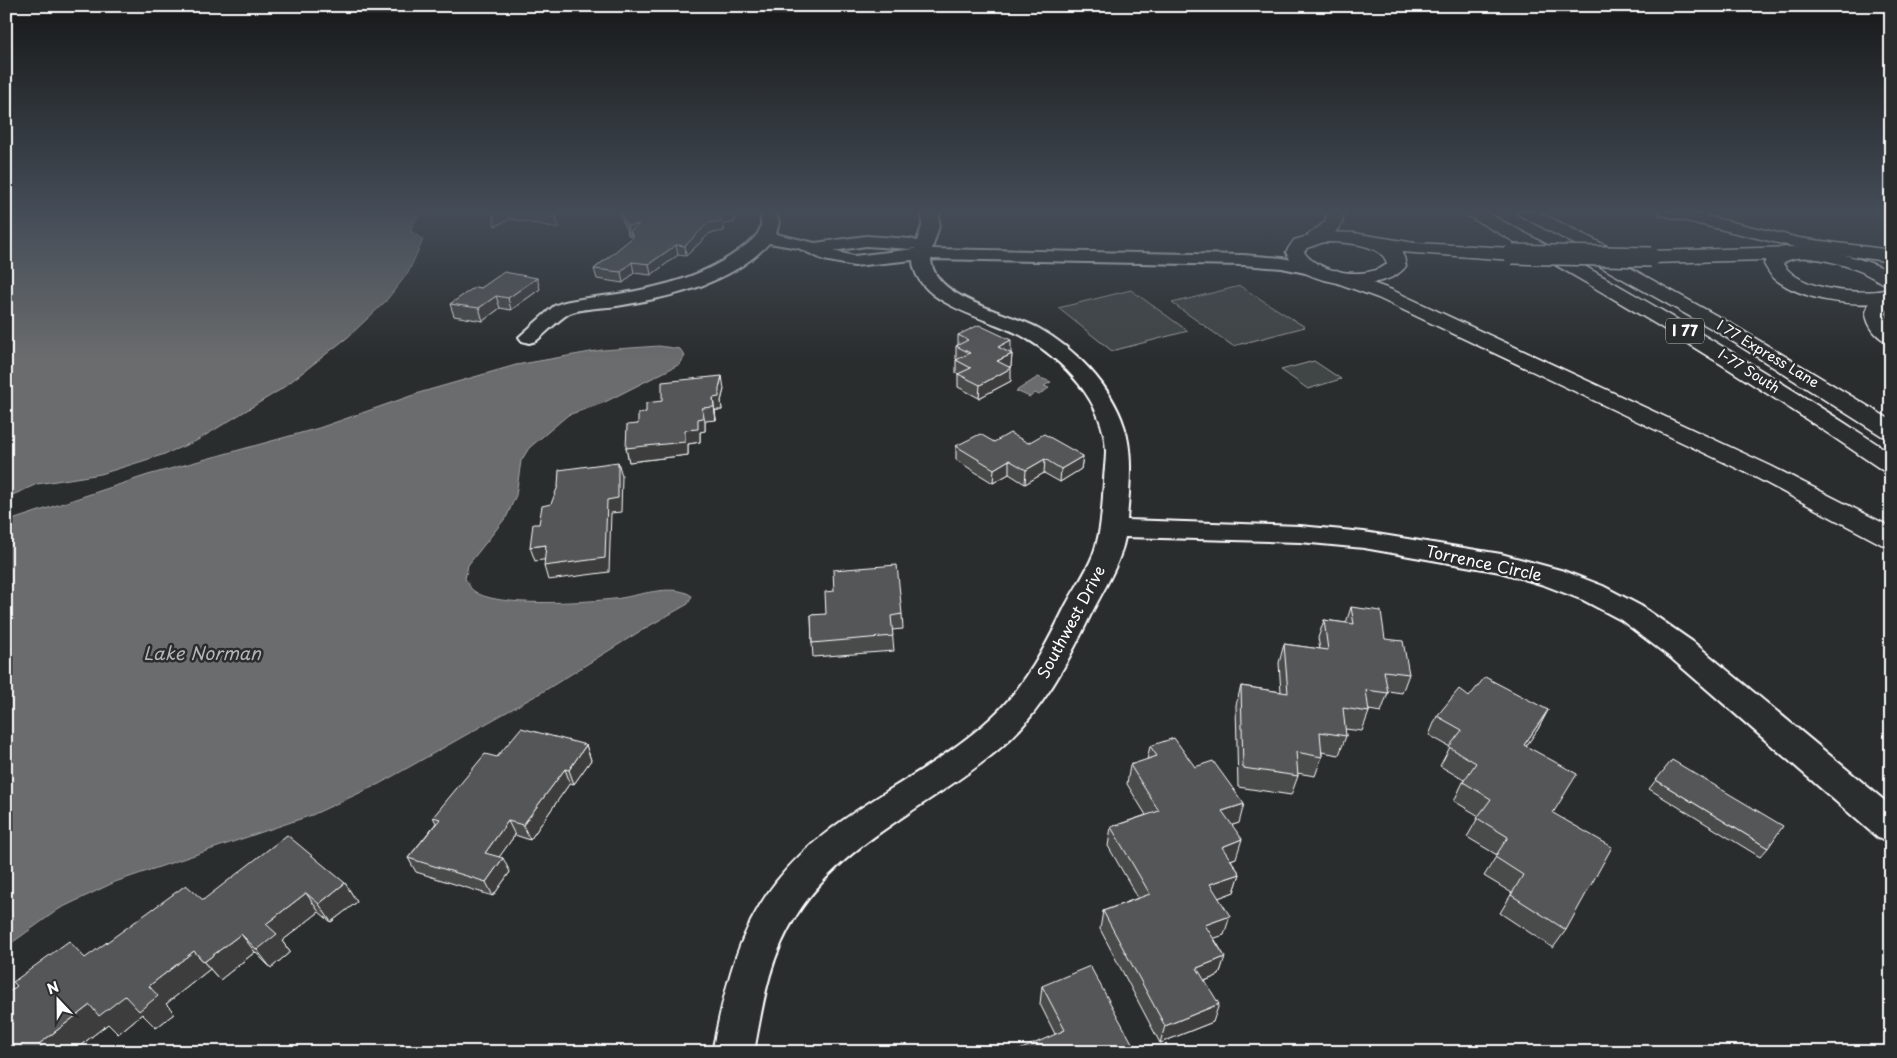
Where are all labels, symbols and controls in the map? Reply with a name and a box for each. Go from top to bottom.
street label: I 77 Express Lane [1713,315,1824,393]
road number: I 77 [1666,318,1704,344]
street label: I-77 South [1714,343,1784,398]
street label: Torrence Circle [1424,538,1544,586]
street label: Southwest Drive [1030,561,1110,682]
water label: Lake Norman [143,639,262,666]
north arrow [32,976,82,1026]
text: N [44,976,62,999]

